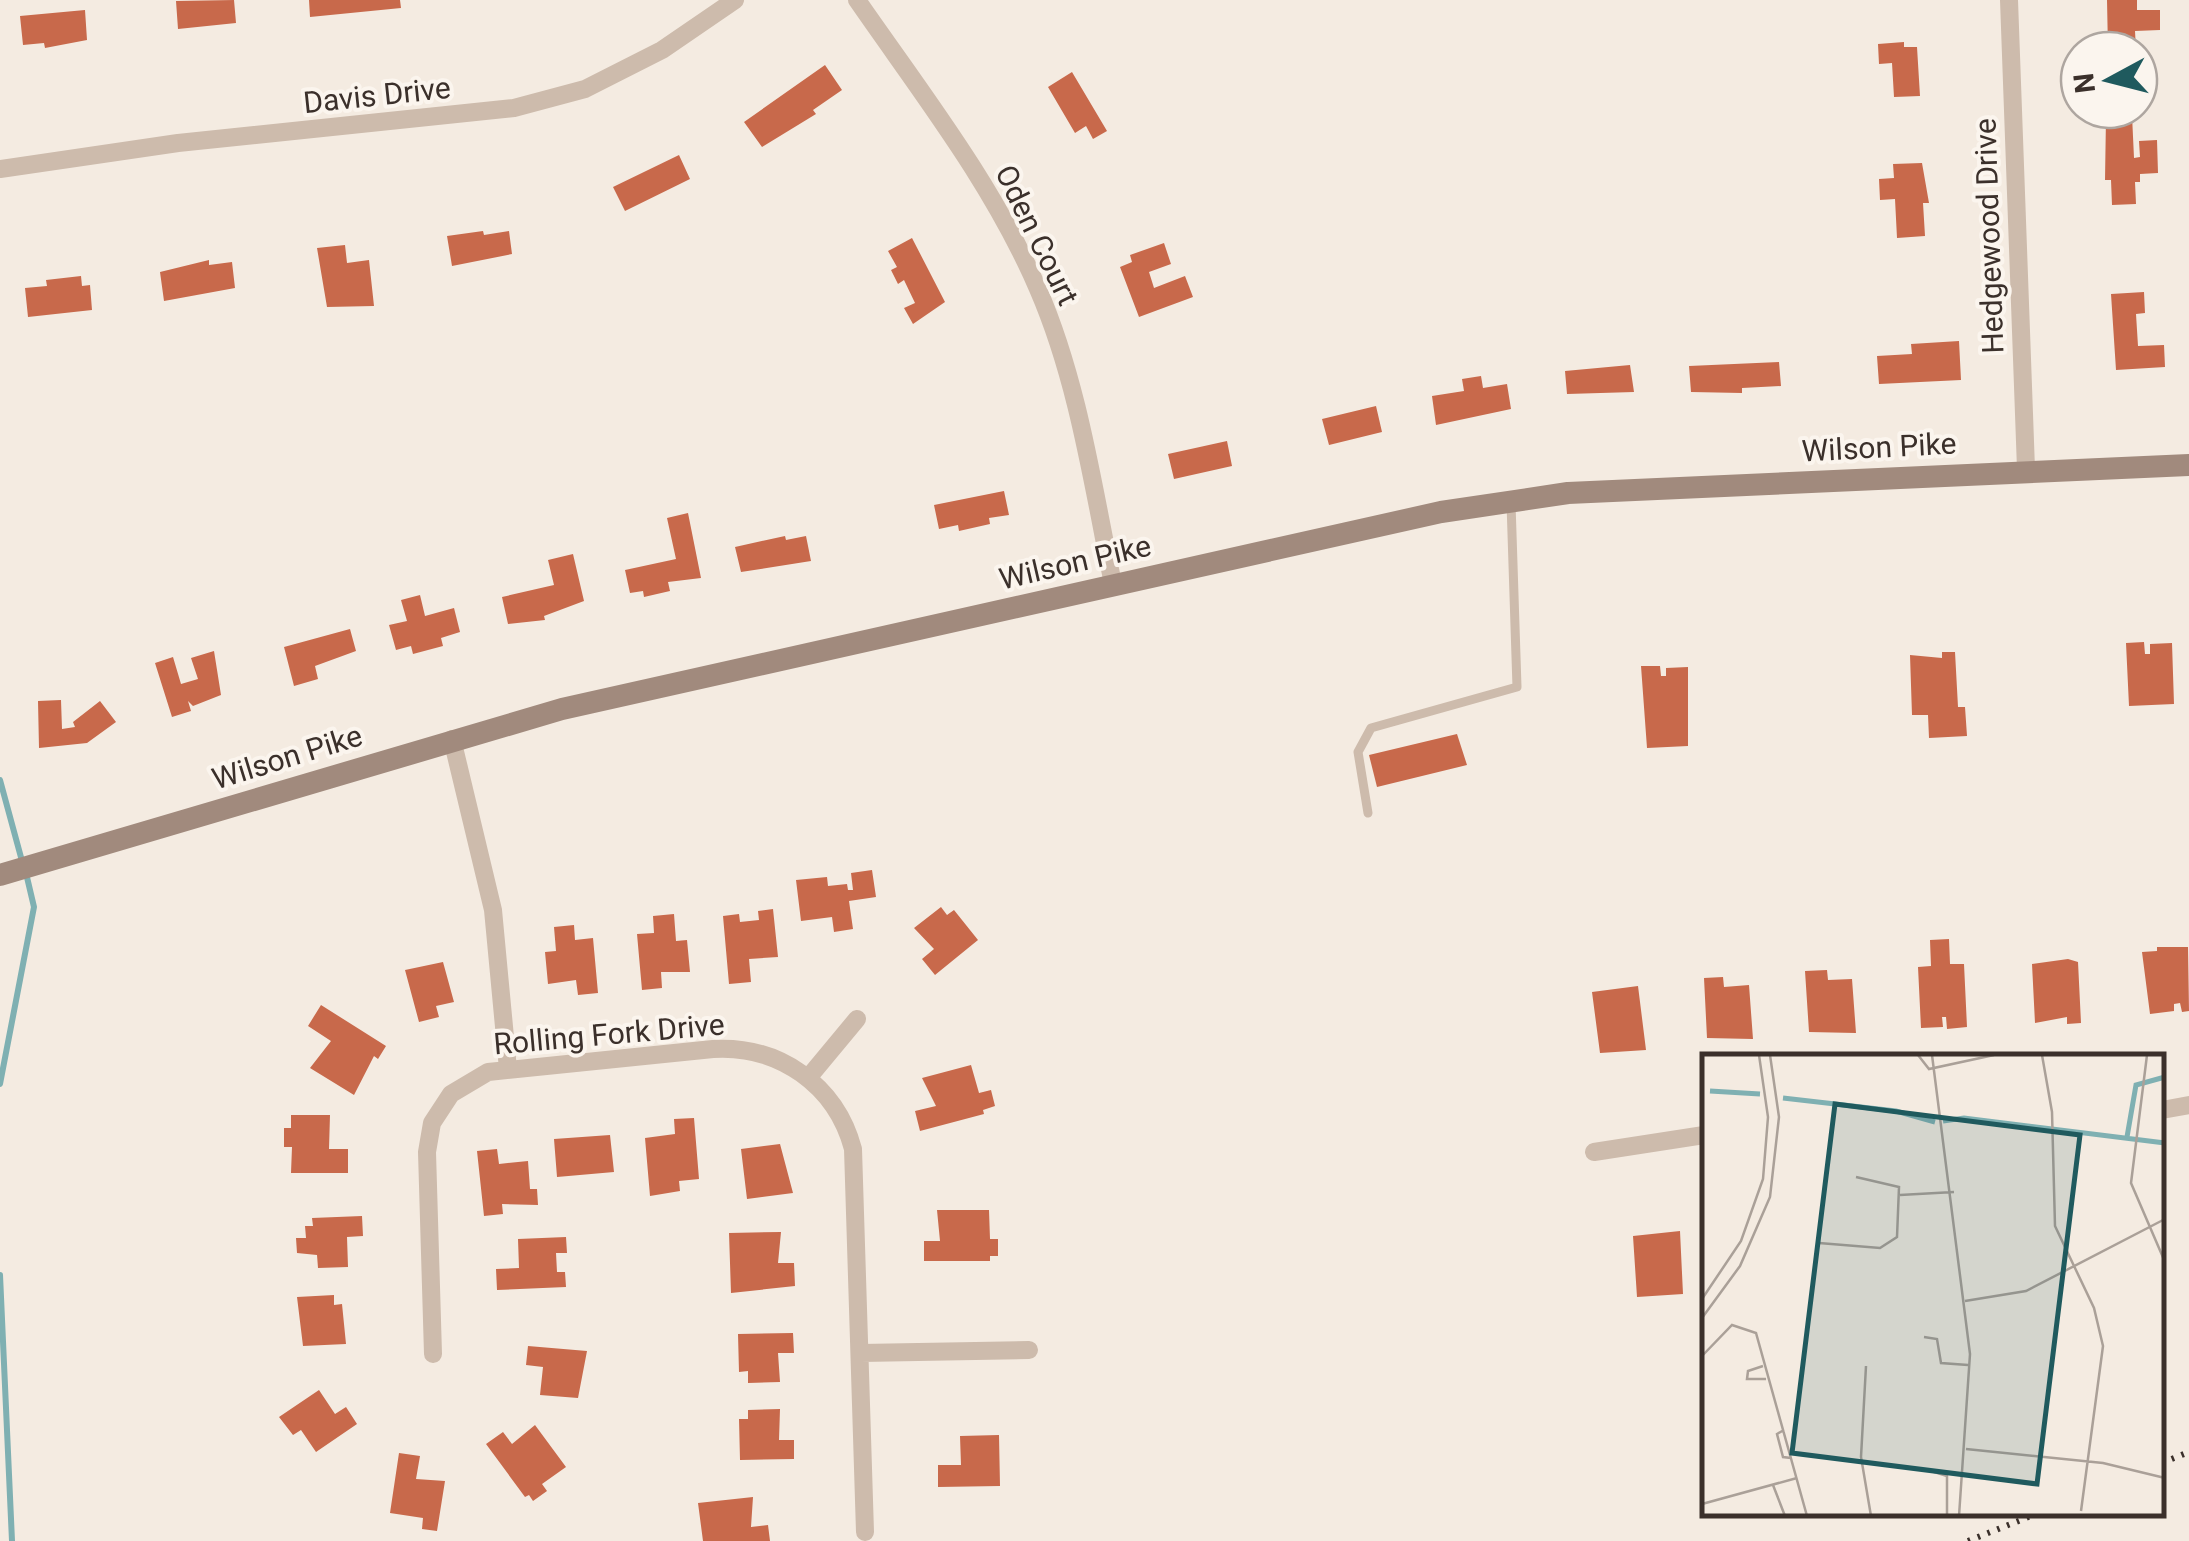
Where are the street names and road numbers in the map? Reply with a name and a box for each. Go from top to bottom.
street label: Davis Drive [302,70,452,120]
street label: Hedgewood Drive [1967,118,2011,354]
street label: Oden Court [988,159,1086,311]
street label: Wilson Pike [1801,425,1957,469]
street label: Wilson Pike [996,528,1154,596]
street label: Wilson Pike [208,718,366,796]
street label: Rolling Fork Drive [492,1006,726,1062]

